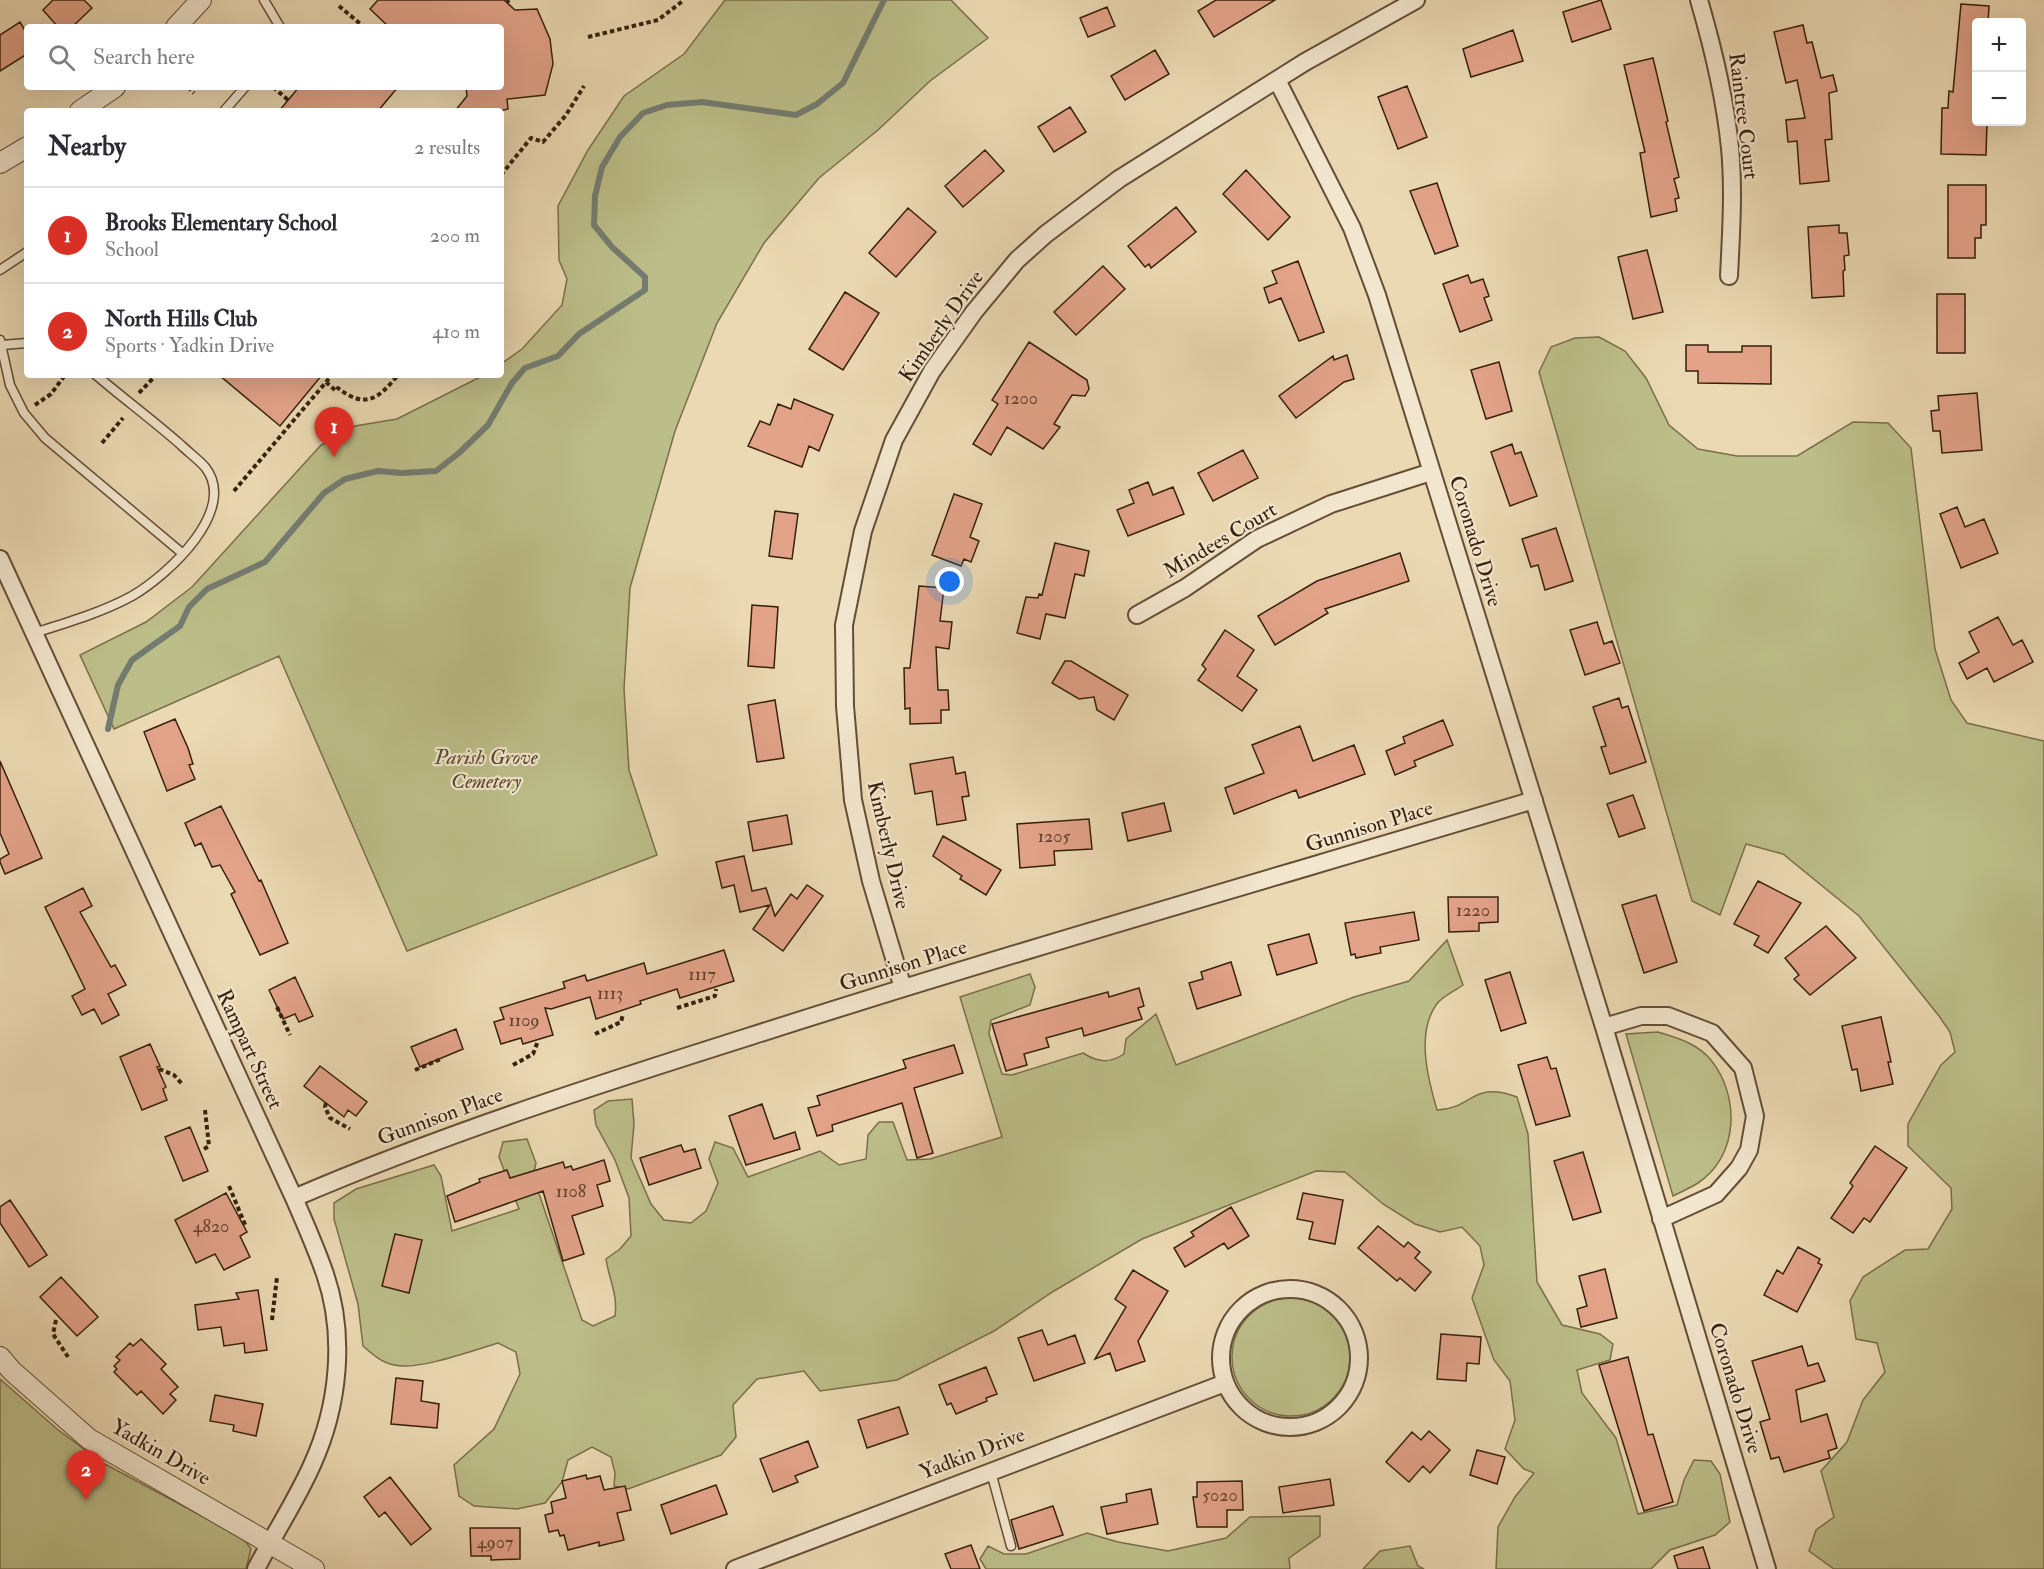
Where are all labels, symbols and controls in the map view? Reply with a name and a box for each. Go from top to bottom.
map controls [1972,18,2026,126]
button: + [1972,18,2026,72]
search box [24,24,504,90]
icon: search [45,41,78,74]
text: Search here [93,43,195,71]
street label: Raintree Court [1722,51,1765,181]
button: − [1972,72,2026,126]
text: Nearby [48,131,126,163]
text: 2 results [414,135,480,160]
text: Brooks Elementary School [105,209,337,237]
text: 1 [64,223,71,248]
text: 200 m [430,223,480,248]
text: School [105,237,159,262]
street label: Kimberly Drive [893,265,990,387]
text: North Hills Club [105,305,257,333]
text: 2 [62,319,73,344]
text: 410 m [432,319,480,344]
text: Sports · Yadkin Drive [105,333,274,358]
house number: 1200 [1004,387,1038,410]
pin: 1 [314,408,354,457]
street label: Coronado Drive [1443,472,1508,610]
street label: Mindees Court [1159,496,1282,585]
your location [935,567,964,596]
park label: Parish Grove Cemetery [433,744,539,795]
street label: Kimberly Drive [861,779,916,912]
street label: Gunnison Place [1302,794,1436,859]
house number: 1205 [1038,825,1070,848]
house number: 1220 [1456,899,1490,922]
street label: Gunnison Place [836,933,970,998]
house number: 1117 [688,963,716,986]
house number: 1113 [597,982,623,1005]
street label: Rampart Street [210,985,289,1113]
house number: 1109 [508,1009,540,1032]
street label: Gunnison Place [374,1081,507,1152]
house number: 1108 [556,1180,586,1203]
house number: 4820 [193,1215,229,1238]
street label: Coronado Drive [1703,1319,1768,1457]
street label: Yadkin Drive [106,1413,216,1492]
street label: Yadkin Drive [916,1421,1029,1486]
pin: 2 [66,1450,106,1500]
house number: 5020 [1202,1484,1238,1507]
house number: 4907 [477,1531,513,1554]

